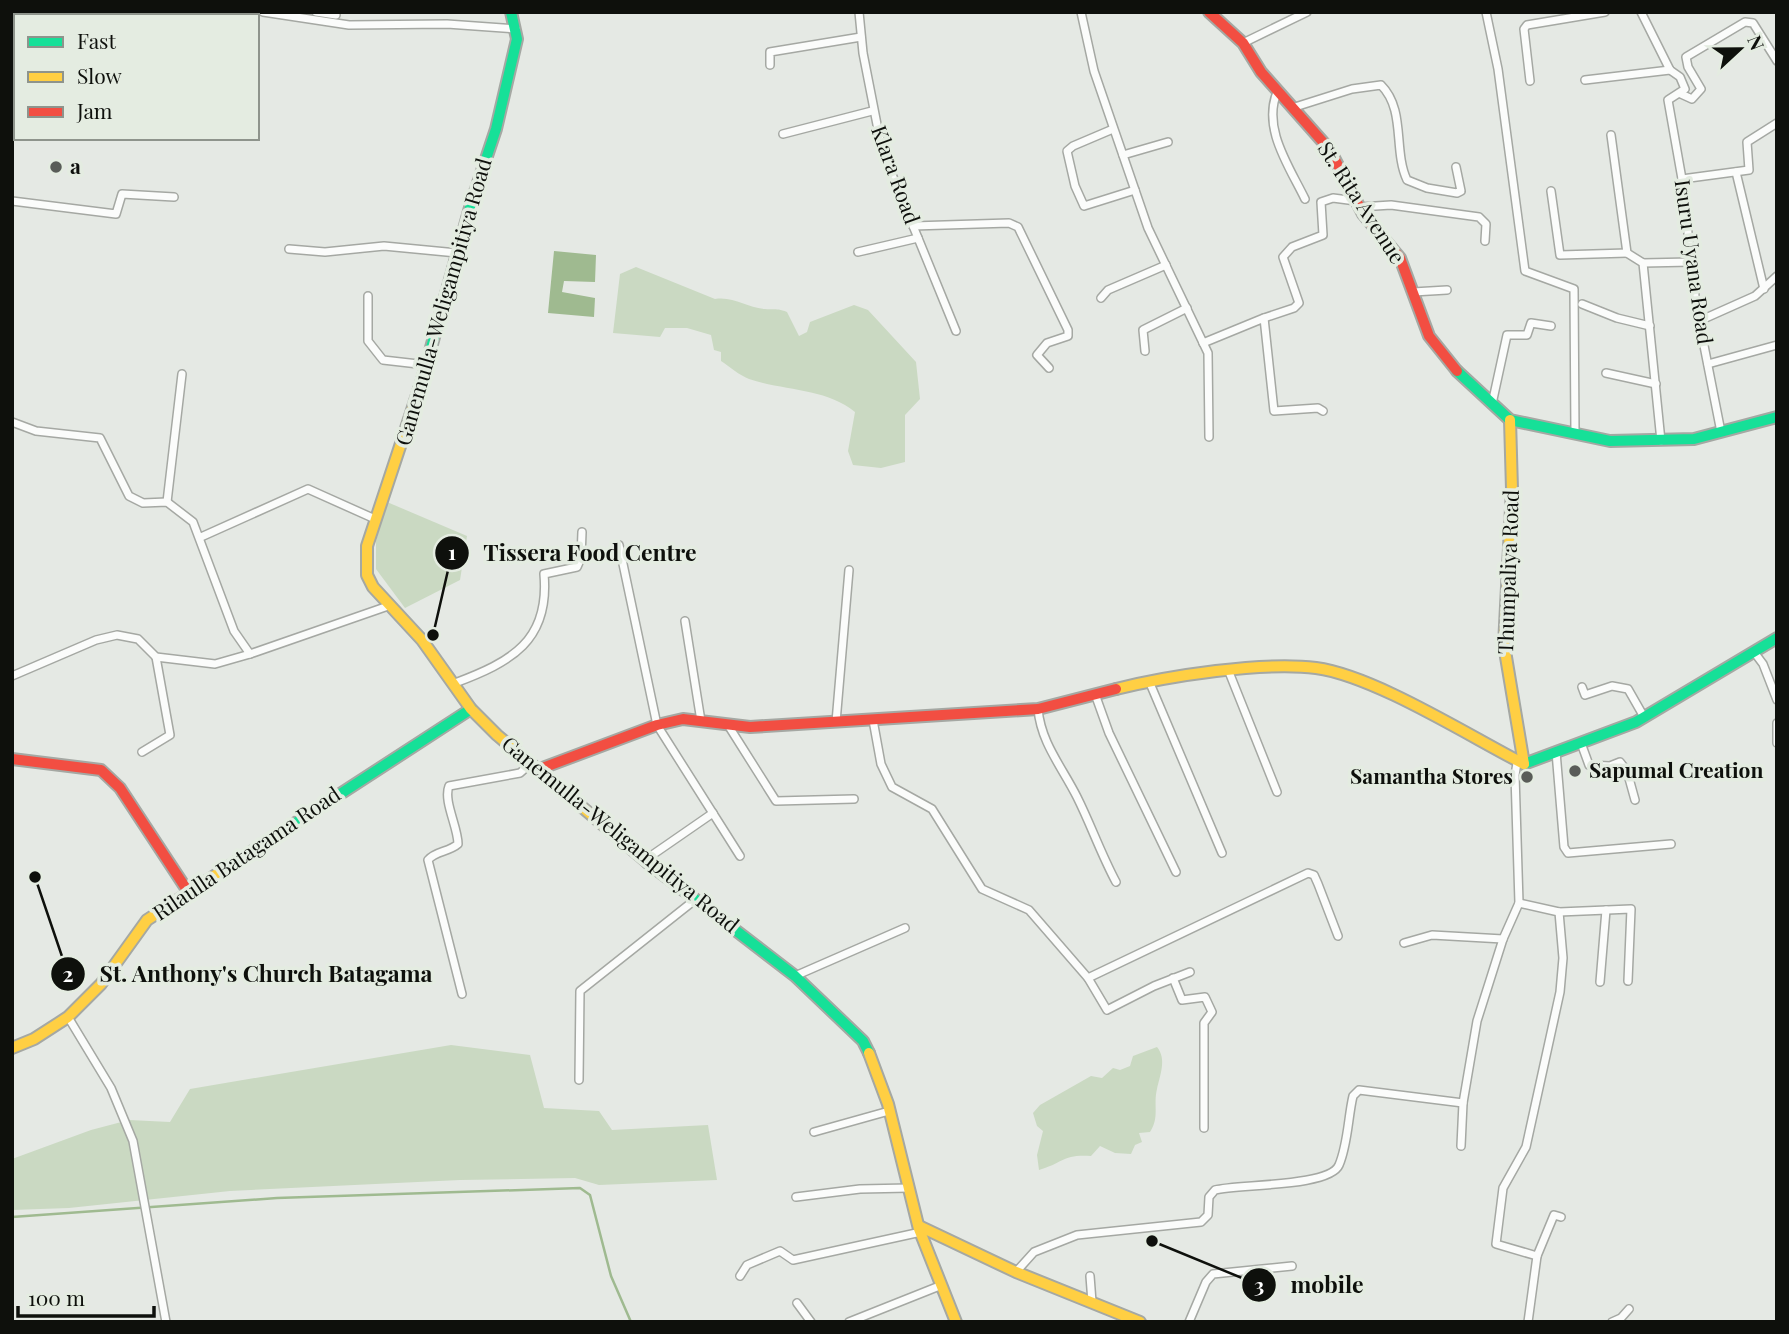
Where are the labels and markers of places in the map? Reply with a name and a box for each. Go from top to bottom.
place label: a [70,151,81,179]
marker: a [48,159,64,175]
callout: Tissera Food Centre [434,531,710,575]
place label: Sapumal Creation [1589,755,1763,783]
place label: Samantha Stores [1350,761,1513,789]
marker: Sapumal Creation [1567,763,1583,779]
marker: Samantha Stores [1519,769,1535,785]
callout: St. Anthony's Church Batagama [50,952,447,996]
callout: mobile [1242,1263,1378,1307]

